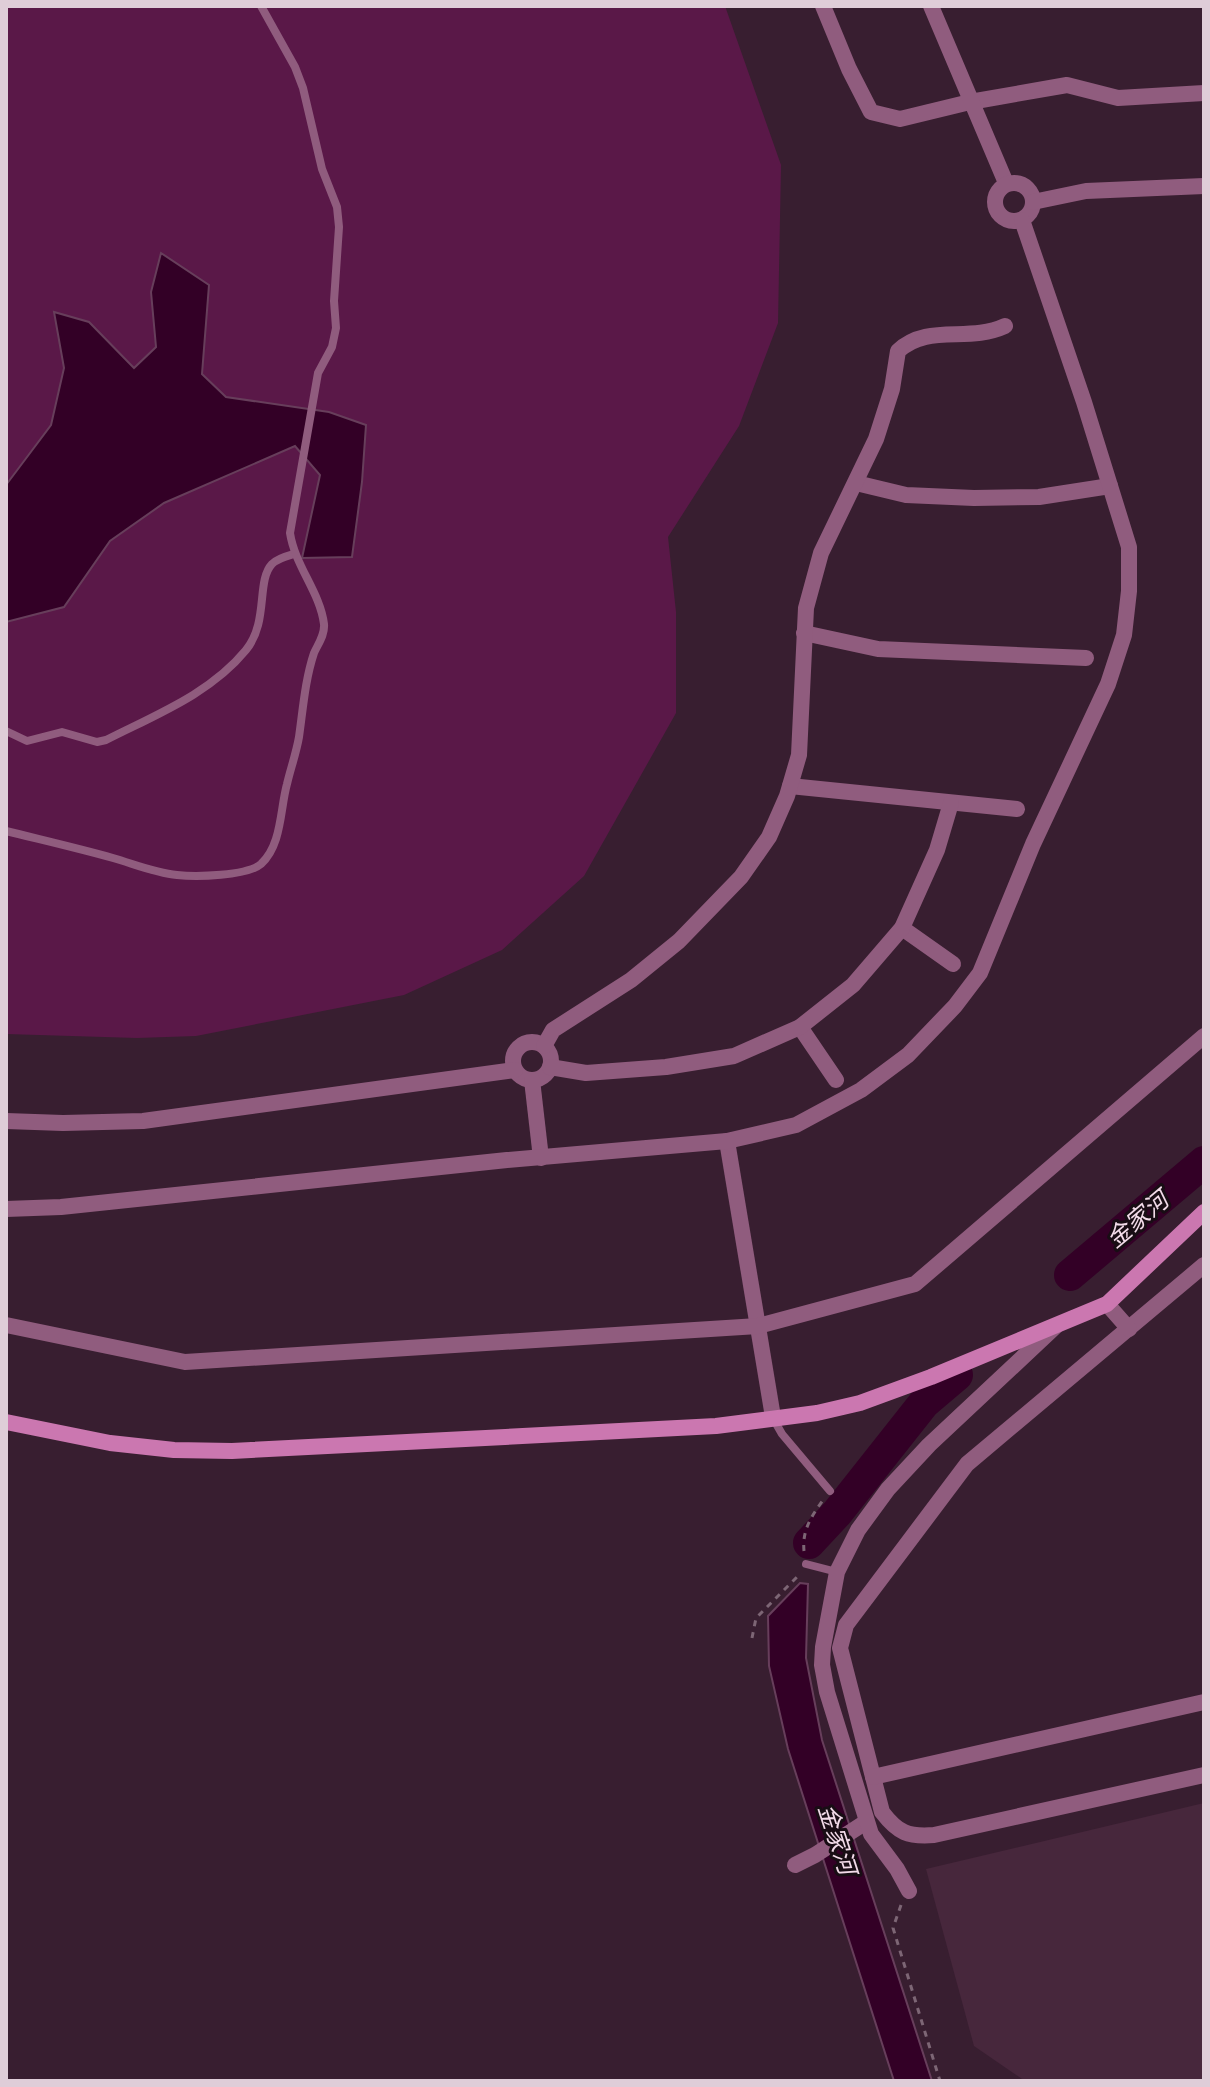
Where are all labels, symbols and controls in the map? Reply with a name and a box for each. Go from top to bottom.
water label: 金家河 [1099,1181,1178,1254]
water label: 金家河 [812,1800,866,1882]

